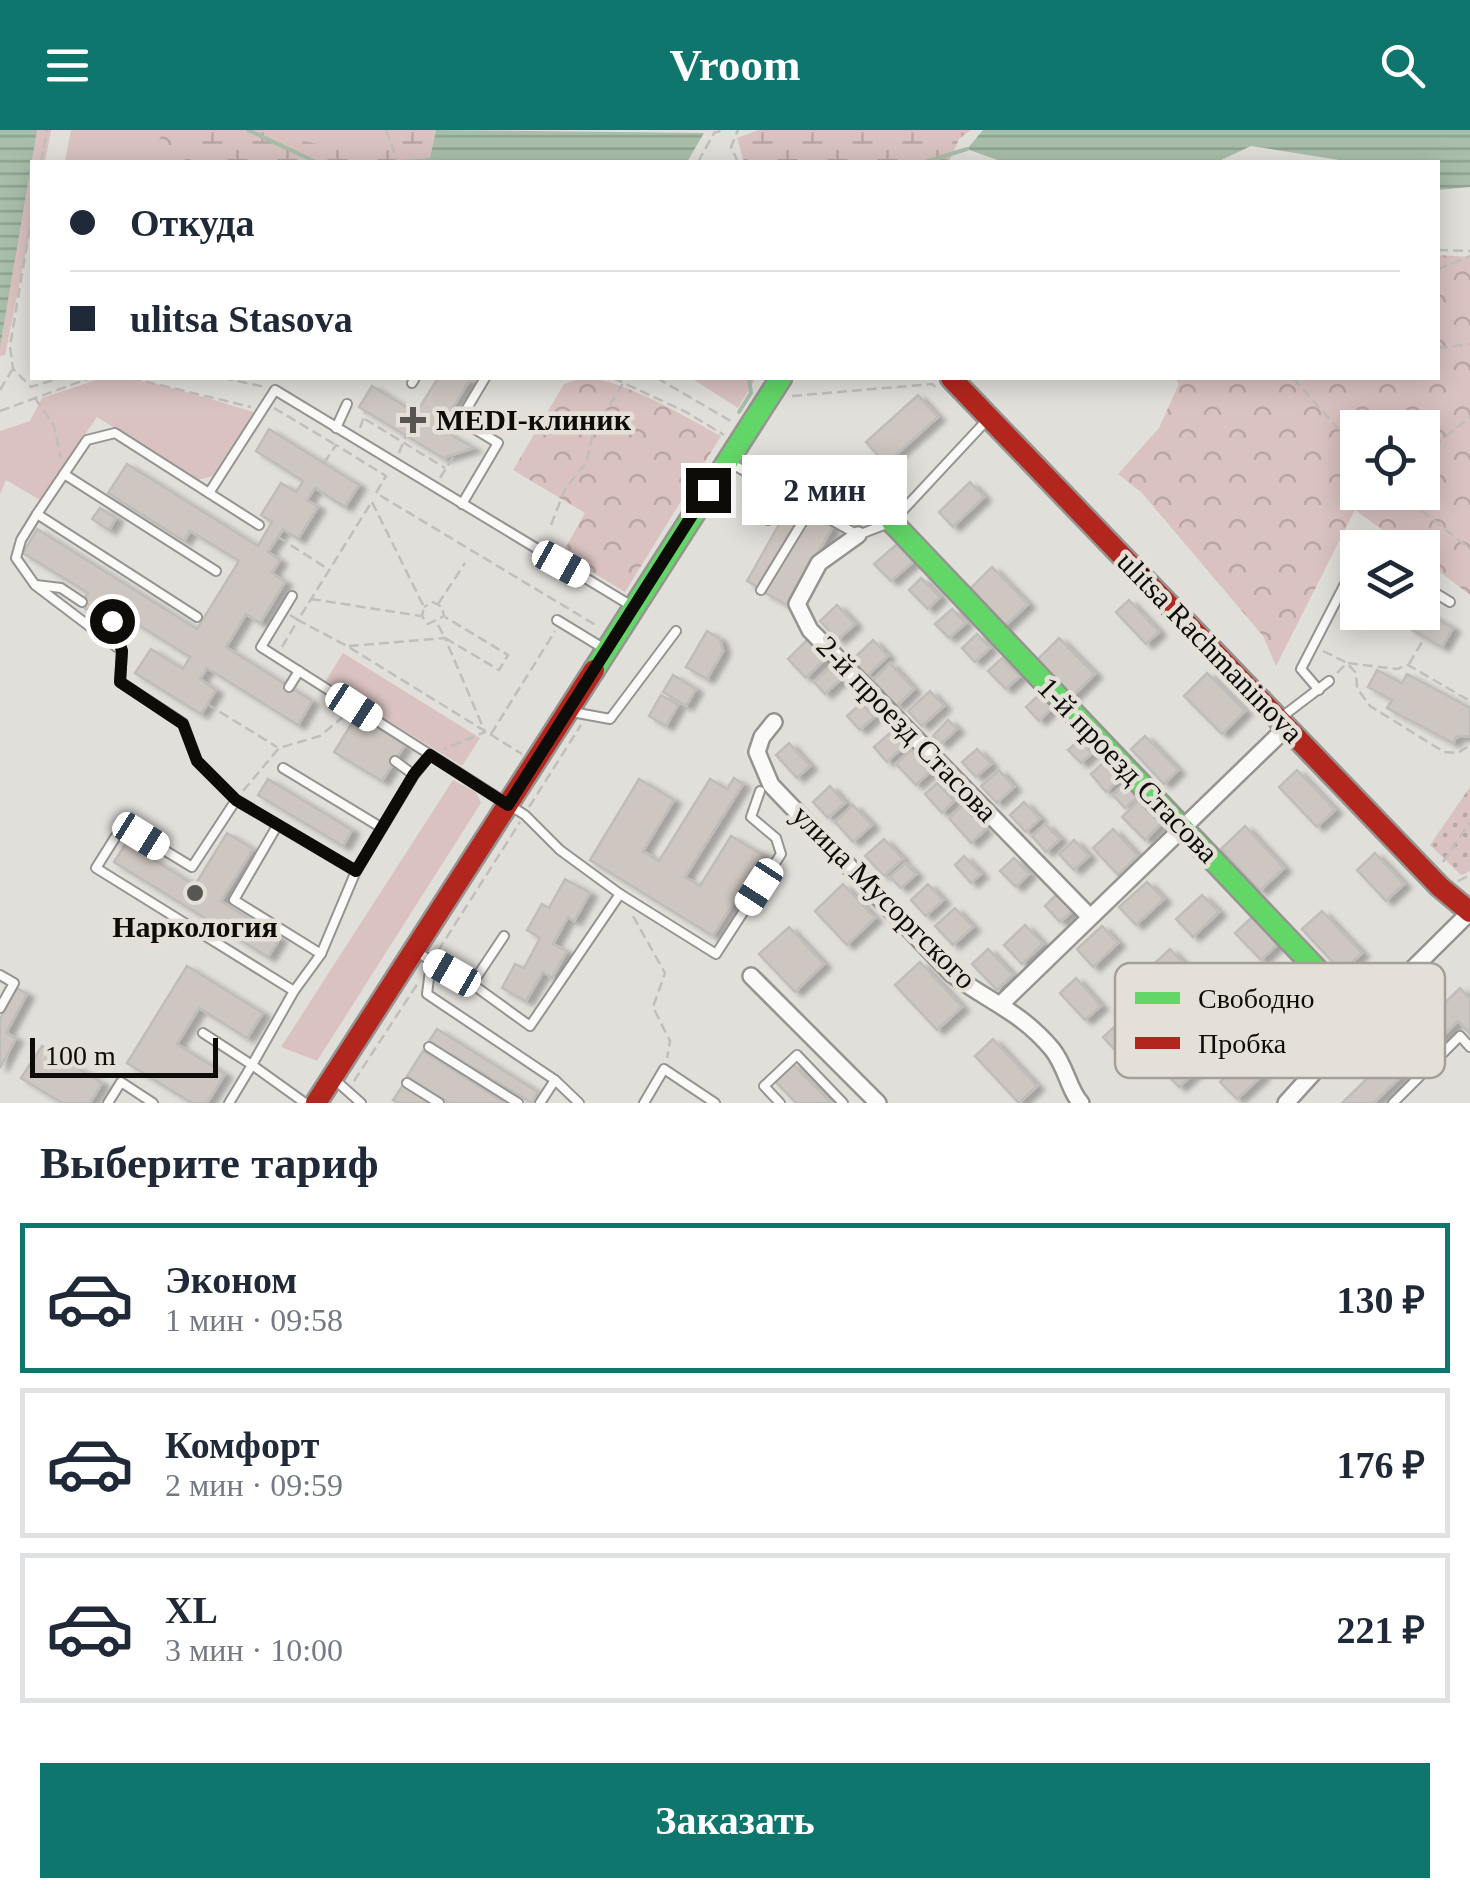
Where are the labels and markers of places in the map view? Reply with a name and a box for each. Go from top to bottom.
place label: MEDI-клиник [436,403,632,436]
marker: MEDI-клиник [400,407,426,433]
marker: Наркология [184,882,206,904]
place label: Наркология [112,910,278,943]

